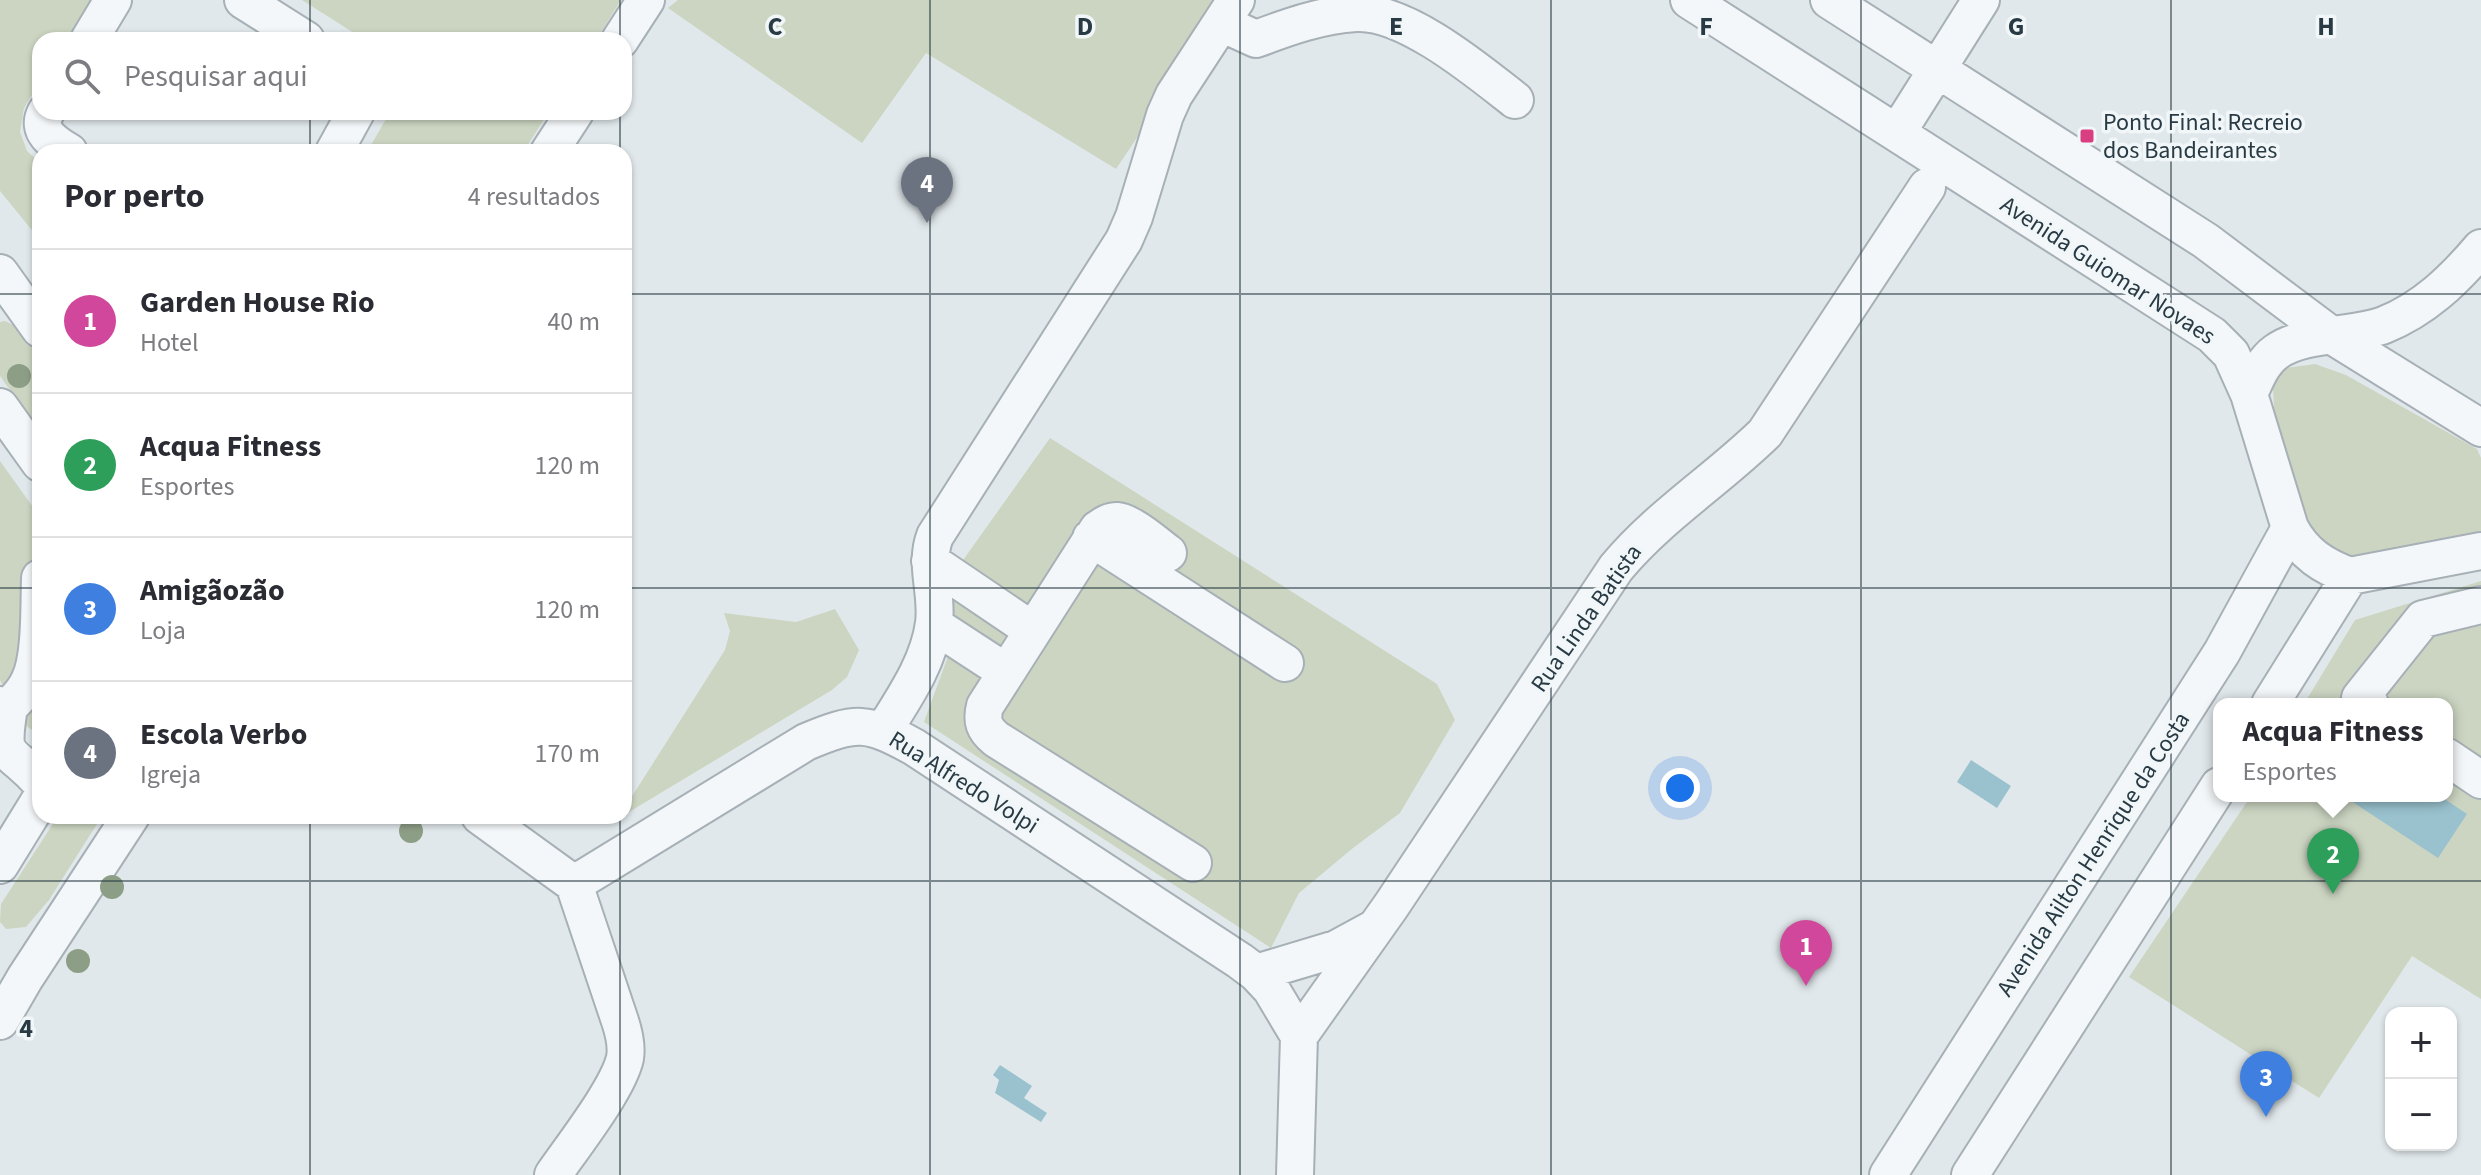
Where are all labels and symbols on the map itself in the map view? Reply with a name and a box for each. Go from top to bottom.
text: C [767,8,783,45]
text: D [1077,8,1093,45]
text: E [1389,8,1403,45]
text: F [1699,8,1713,45]
text: G [2008,8,2024,45]
text: H [2317,8,2335,45]
place label: Ponto Final: Recreio dos Bandeirantes [2103,105,2303,168]
marker: Ponto Final: Recreio dos Bandeirantes [2078,127,2096,145]
pin: 4 [901,157,953,223]
street label: Avenida Guiomar Novaes [1993,188,2222,353]
street label: Rua Linda Batista [1522,537,1651,699]
street label: Avenida Ailton Henrique da Costa [1988,705,2199,1003]
street label: Rua Alfredo Volpi [882,722,1046,843]
your location [1660,768,1700,808]
pin: 2 [2307,828,2359,894]
pin: 1 [1780,920,1832,986]
text: 4 [19,1010,33,1047]
pin: 3 [2240,1051,2292,1117]

